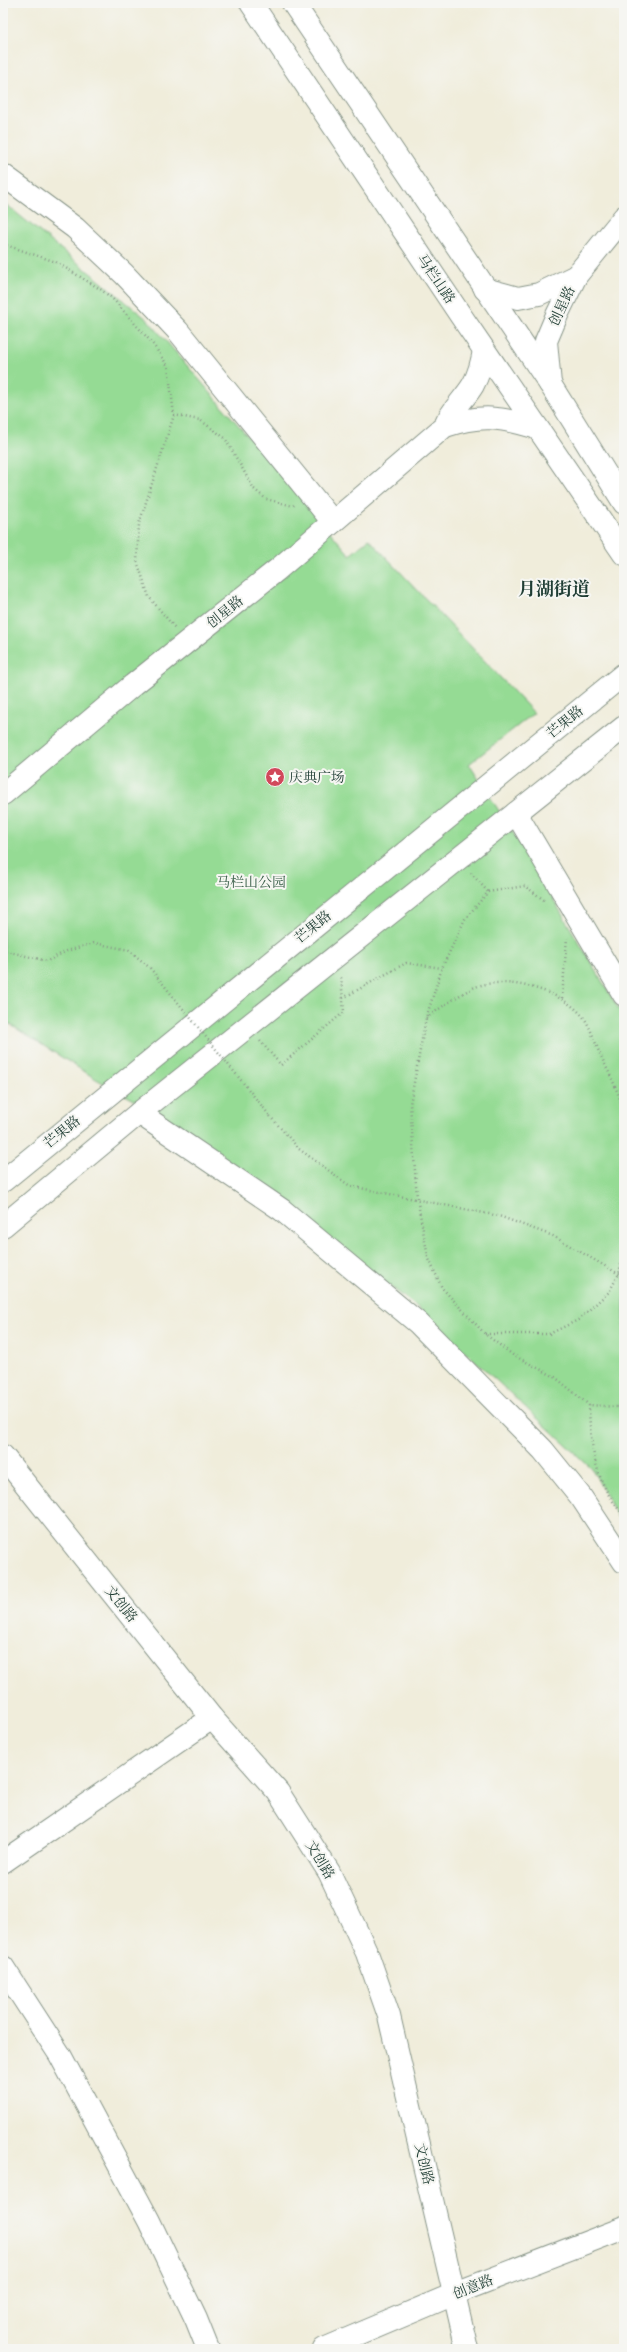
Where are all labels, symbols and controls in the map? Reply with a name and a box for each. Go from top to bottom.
street label: 马栏山路 [412,250,460,308]
street label: 创星路 [545,283,579,329]
district label: 月湖街道 [518,577,590,601]
street label: 创星路 [203,591,247,633]
street label: 芒果路 [543,701,587,743]
place icon: 庆典广场 [264,766,286,788]
place label: 庆典广场 [289,768,345,787]
park label: 马栏山公园 [216,873,286,892]
street label: 芒果路 [291,906,335,948]
street label: 芒果路 [40,1111,84,1153]
street label: 文创路 [100,1582,142,1626]
street label: 文创路 [301,1837,339,1883]
street label: 文创路 [410,2141,438,2187]
street label: 创意路 [450,2270,496,2304]

